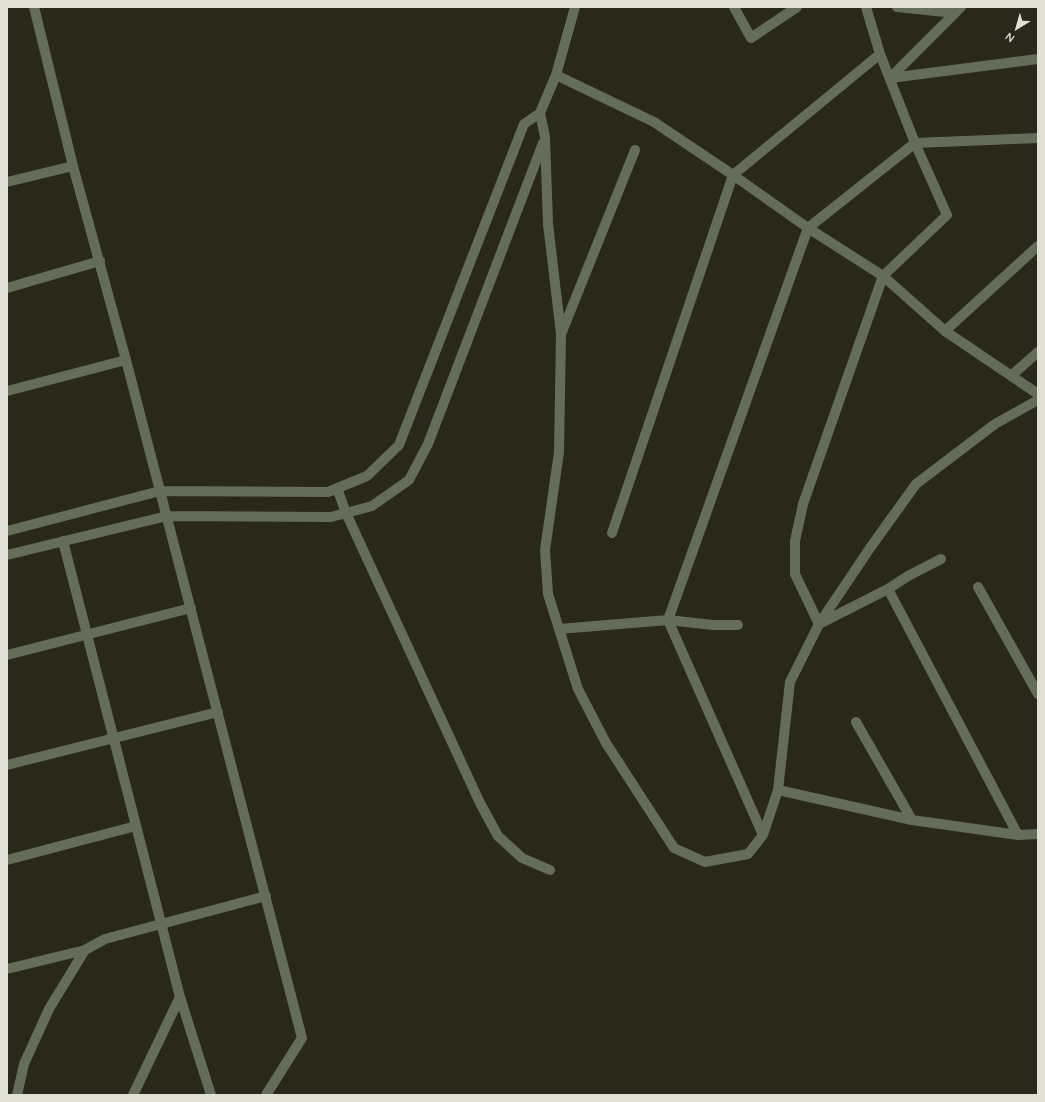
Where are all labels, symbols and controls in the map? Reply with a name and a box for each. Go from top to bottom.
north arrow [997,8,1037,48]
text: N [1002,30,1017,46]

